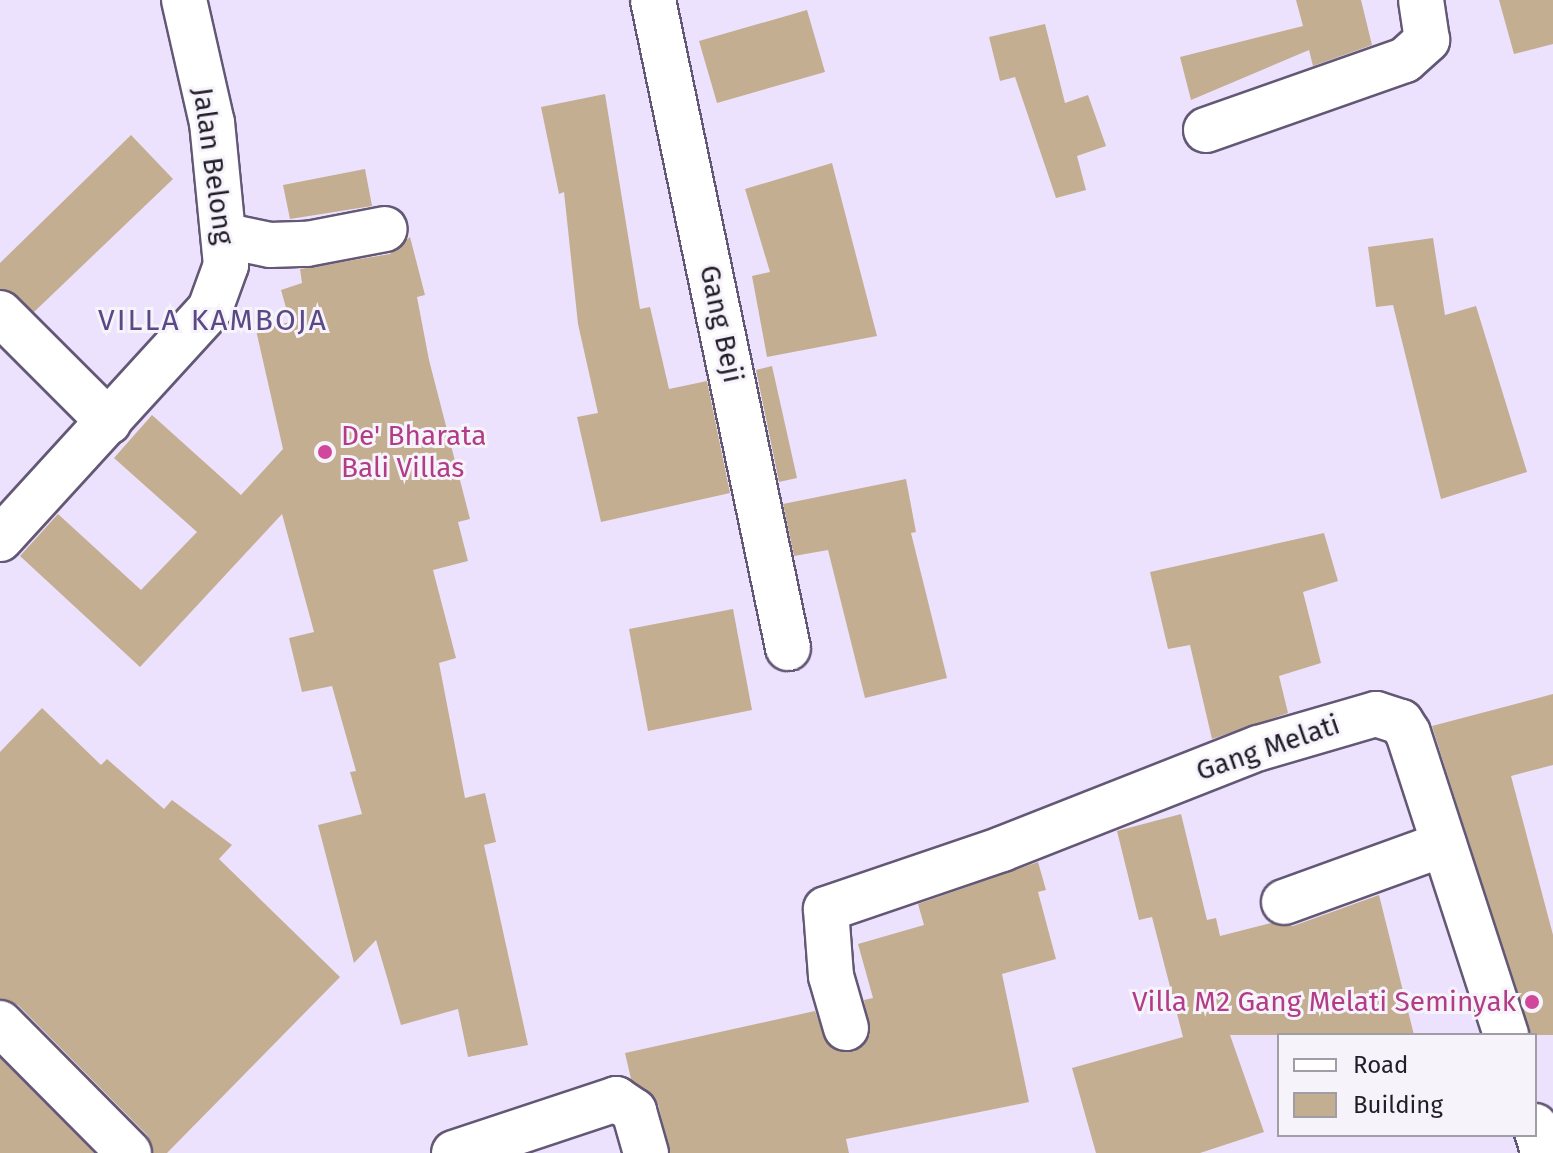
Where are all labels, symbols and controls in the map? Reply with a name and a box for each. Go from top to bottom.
street label: Jalan Belong [185,85,241,247]
street label: Gang Beji [692,262,750,386]
district label: VILLA KAMBOJA [98,302,328,338]
place label: De' Bharata Bali Villas [341,419,486,485]
marker: De' Bharata Bali Villas [316,443,334,461]
street label: Gang Melati [1192,708,1344,788]
place label: Villa M2 Gang Melati Seminyak [1132,985,1516,1019]
marker: Villa M2 Gang Melati Seminyak [1523,993,1541,1011]
legend [1277,1033,1537,1137]
text: Road [1353,1051,1408,1079]
text: Building [1353,1091,1443,1119]

